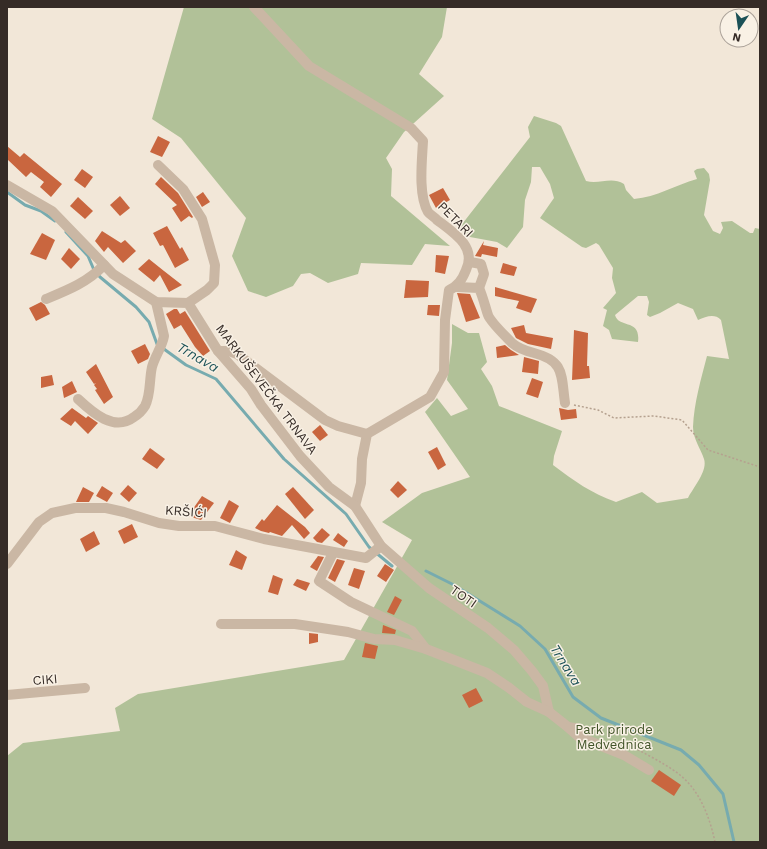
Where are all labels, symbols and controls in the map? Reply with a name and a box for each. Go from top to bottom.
north arrow [719,8,759,48]
text: N [731,30,742,45]
street label: PETARI [435,198,477,240]
street label: MARKUŠEVEČKA TRNAVA [213,321,321,458]
water label: Trnava [174,339,222,375]
street label: KRŠIĆI [164,502,208,520]
street label: TOTI [448,582,480,611]
water label: Trnava [547,641,585,689]
street label: CIKI [32,671,58,688]
park label: Park prirode Medvednica [575,722,653,752]

